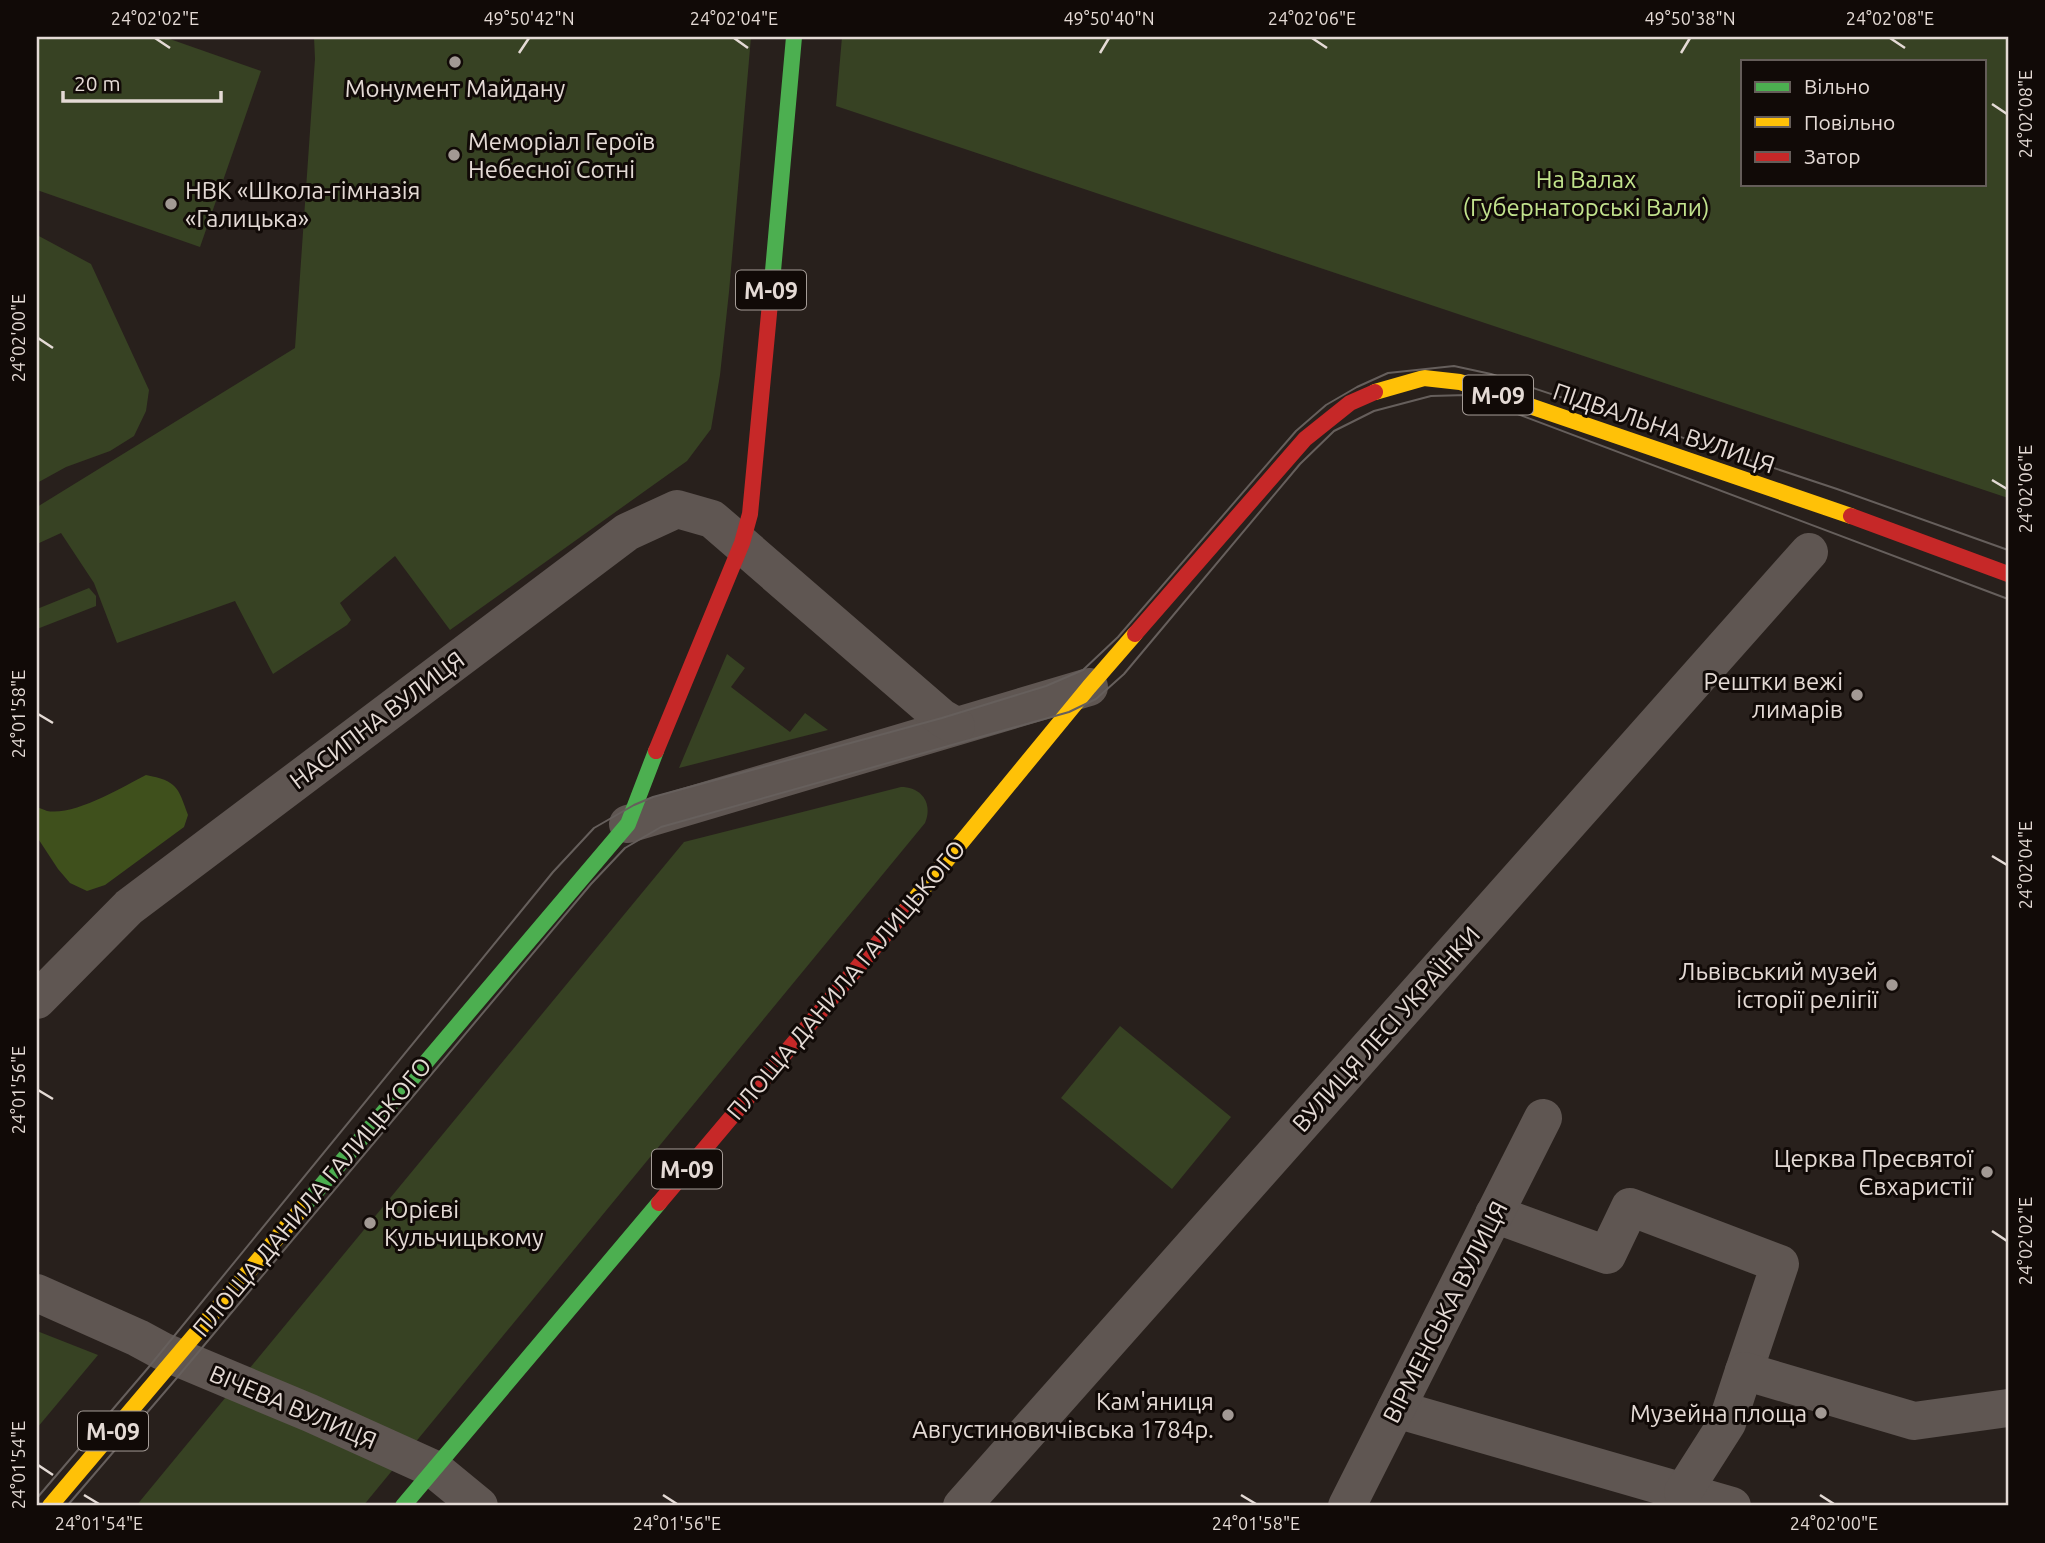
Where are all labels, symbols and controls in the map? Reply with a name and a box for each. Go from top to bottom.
text: 24°02'02"E [111,8,199,28]
text: 49°50'42"N [483,8,575,28]
text: 24°02'04"E [690,8,778,28]
text: 49°50'40"N [1063,8,1155,28]
text: 24°02'06"E [1268,8,1356,28]
text: 49°50'38"N [1644,8,1736,28]
text: 24°02'08"E [1846,8,1934,28]
marker: Монумент Майдану [447,54,463,70]
scale bar [63,60,220,104]
legend [1741,60,1986,186]
text: 24°02'08"E [2015,70,2035,158]
text: 20 m [74,71,121,95]
text: Вільно [1804,74,1870,98]
place label: Монумент Майдану [345,75,566,102]
text: Повільно [1804,110,1895,134]
place label: Меморіал Героїв Небесної Сотні [468,128,655,183]
text: Затор [1804,144,1860,168]
marker: Меморіал Героїв Небесної Сотні [446,147,462,163]
park label: На Валах (Губернаторські Вали) [1462,166,1710,221]
place label: НВК «Школа-гімназія «Галицька» [185,177,421,232]
marker: НВК «Школа-гімназія «Галицька» [163,196,179,212]
road number: М-09 [736,270,806,310]
text: 24°02'00"E [8,294,28,382]
road number: М-09 [1463,376,1533,414]
street label: ПІДВАЛЬНА ВУЛИЦЯ [1550,377,1778,479]
text: 24°02'06"E [2015,445,2035,533]
street label: НАСИПНА ВУЛИЦЯ [285,646,469,794]
place label: Рештки вежі лимарів [1704,668,1843,723]
text: 24°01'58"E [8,670,28,758]
marker: Рештки вежі лимарів [1849,687,1865,703]
text: 24°02'04"E [2015,821,2035,909]
street label: ПЛОЩА ДАНИЛА ГАЛИЦЬКОГО [721,835,971,1125]
street label: ВУЛИЦЯ ЛЕСІ УКРАЇНКИ [1287,921,1485,1137]
place label: Львівський музей історії релігії [1679,958,1879,1013]
marker: Львівський музей історії релігії [1884,977,1900,993]
text: 24°01'56"E [8,1046,28,1134]
street label: ПЛОЩА ДАНИЛА ГАЛИЦЬКОГО [187,1052,437,1342]
place label: Церква Пресвятої Євхаристії [1774,1145,1974,1200]
road number: М-09 [652,1150,722,1188]
marker: Церква Пресвятої Євхаристії [1979,1164,1995,1180]
place label: Юрієві Кульчицькому [384,1196,544,1251]
street label: ВІРМЕНСЬКА ВУЛИЦЯ [1377,1197,1513,1427]
text: 24°02'02"E [2015,1197,2035,1285]
marker: Юрієві Кульчицькому [362,1215,378,1231]
street label: ВІЧЕВА ВУЛИЦЯ [205,1360,381,1454]
place label: Кам'яниця Августиновичівська 1784р. [912,1388,1214,1443]
place label: Музейна площа [1630,1400,1807,1427]
marker: Музейна площа [1813,1405,1829,1421]
marker: Кам'яниця Августиновичівська 1784р. [1220,1407,1236,1423]
road number: М-09 [78,1412,148,1450]
text: 24°01'54"E [8,1421,28,1509]
text: 24°01'54"E [55,1513,143,1533]
text: 24°01'56"E [633,1513,721,1533]
text: 24°01'58"E [1212,1513,1300,1533]
text: 24°02'00"E [1790,1513,1878,1533]

